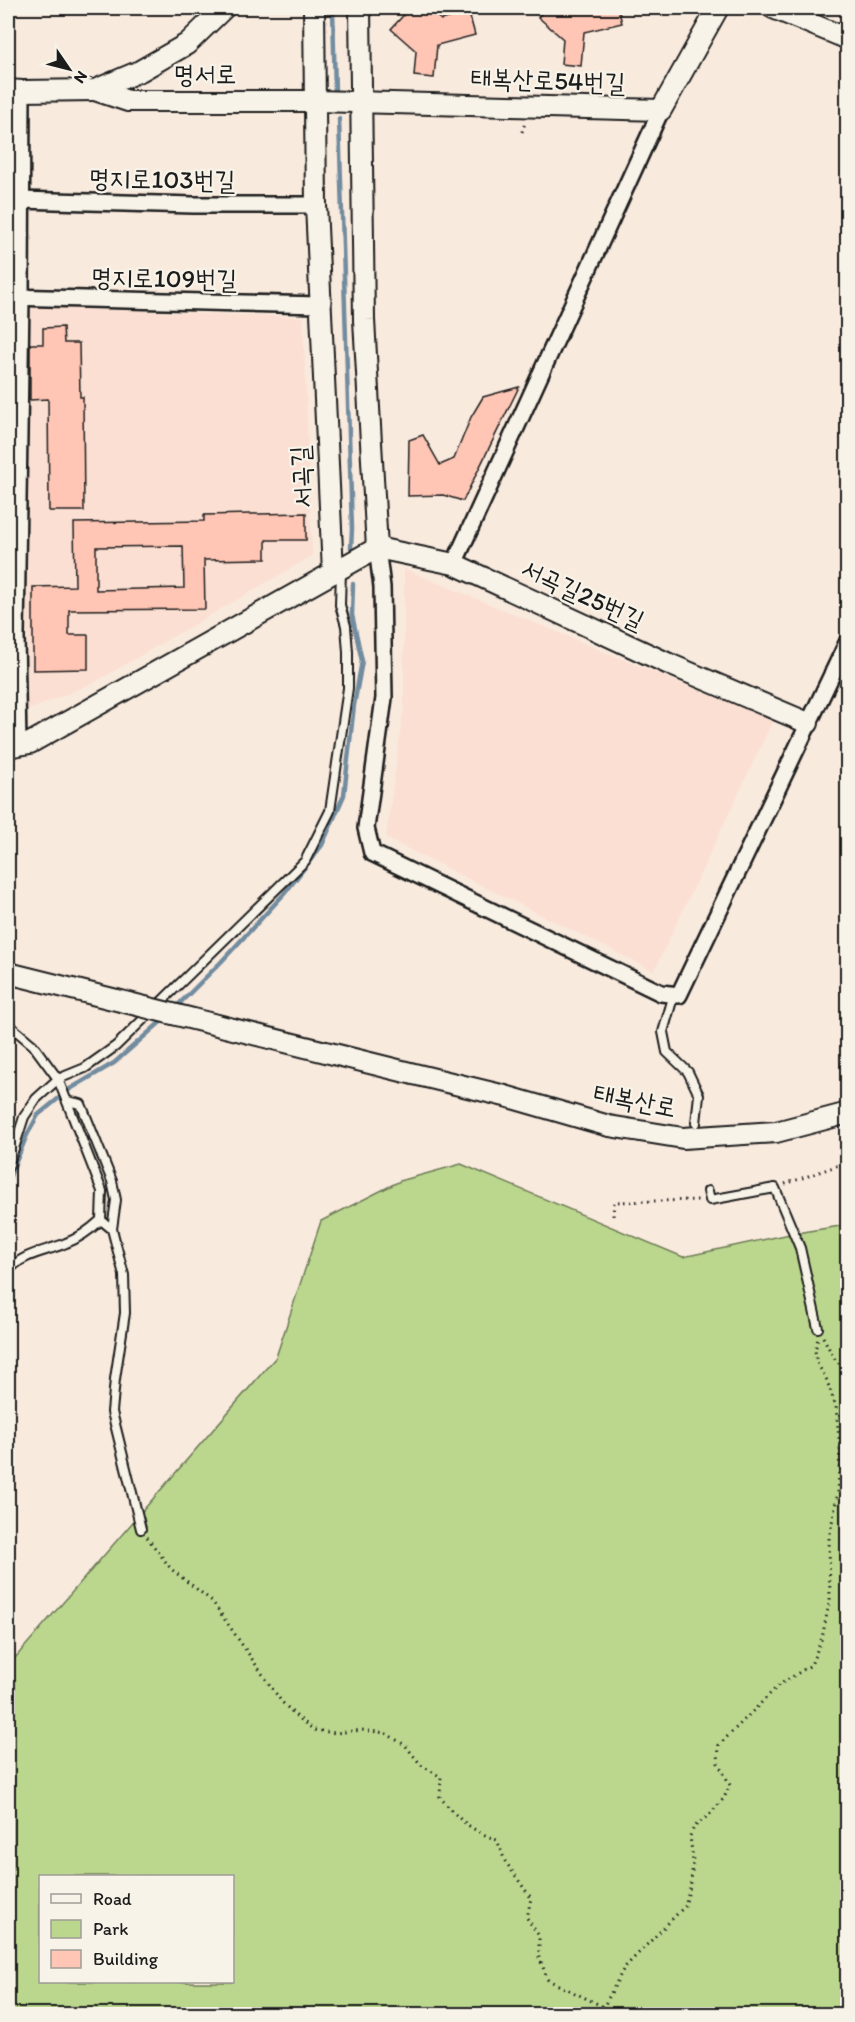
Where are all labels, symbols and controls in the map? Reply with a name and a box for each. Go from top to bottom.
north arrow [39,39,99,99]
street label: 명서로 [174,58,236,90]
street label: 태복산로54번길 [470,61,626,99]
text: N [70,67,92,87]
street label: 명지로103번길 [88,162,236,196]
street label: 명지로109번길 [91,261,237,295]
street label: 서곡길 [283,445,319,509]
street label: 서곡길25번길 [516,552,650,636]
street label: 태복산로 [591,1076,679,1124]
legend [39,1875,234,1983]
text: Road [93,1888,132,1910]
text: Park [93,1918,128,1940]
text: Building [93,1948,159,1970]

